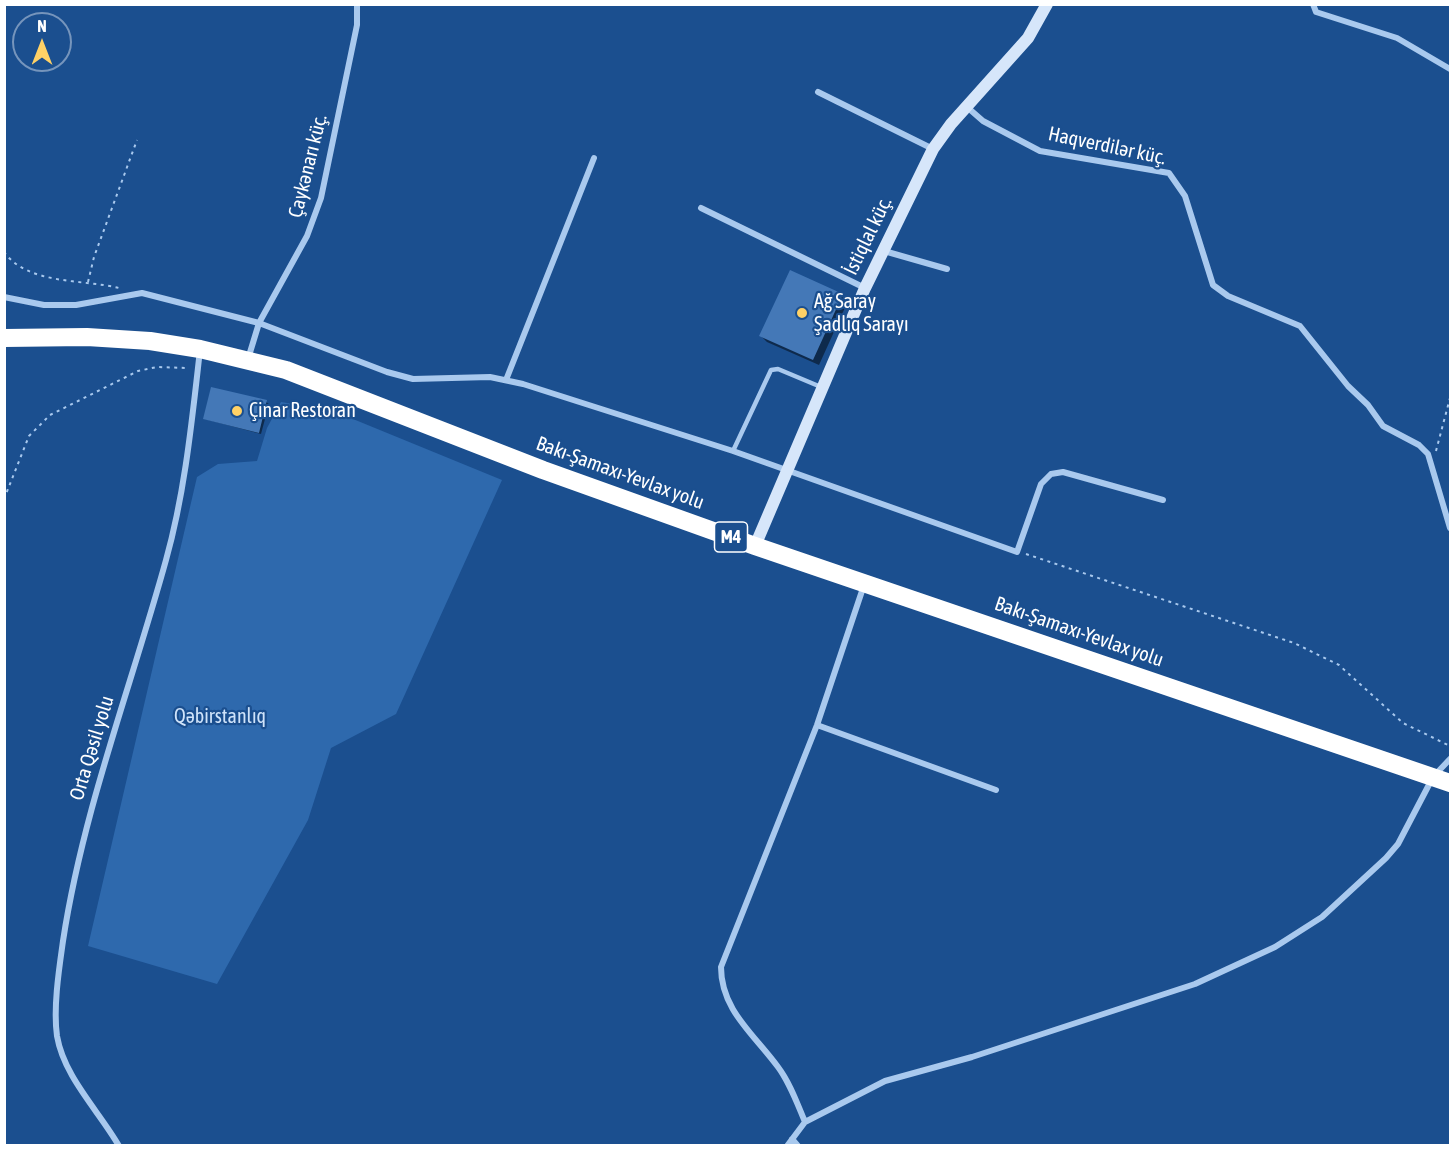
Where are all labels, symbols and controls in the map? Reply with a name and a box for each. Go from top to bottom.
north arrow [12,12,72,72]
text: N [37,17,47,35]
street label: Çaykənarı küç. [284,112,332,220]
street label: Haqverdilər küç. [1046,122,1168,170]
street label: İstiqlal küç. [839,193,897,279]
place label: Ağ Saray Şadlıq Sarayı [814,290,909,337]
marker: Ağ Saray Şadlıq Sarayı [795,306,809,320]
place label: Çinar Restoran [249,399,356,423]
marker: Çinar Restoran [230,404,244,418]
street label: Bakı-Şamaxı-Yevlax yolu [533,431,707,515]
road number: M4 [714,522,748,552]
street label: Bakı-Şamaxı-Yevlax yolu [991,592,1167,672]
street label: Orta Qəsil yolu [65,693,119,803]
park label: Qəbirstanlıq [174,705,266,729]

